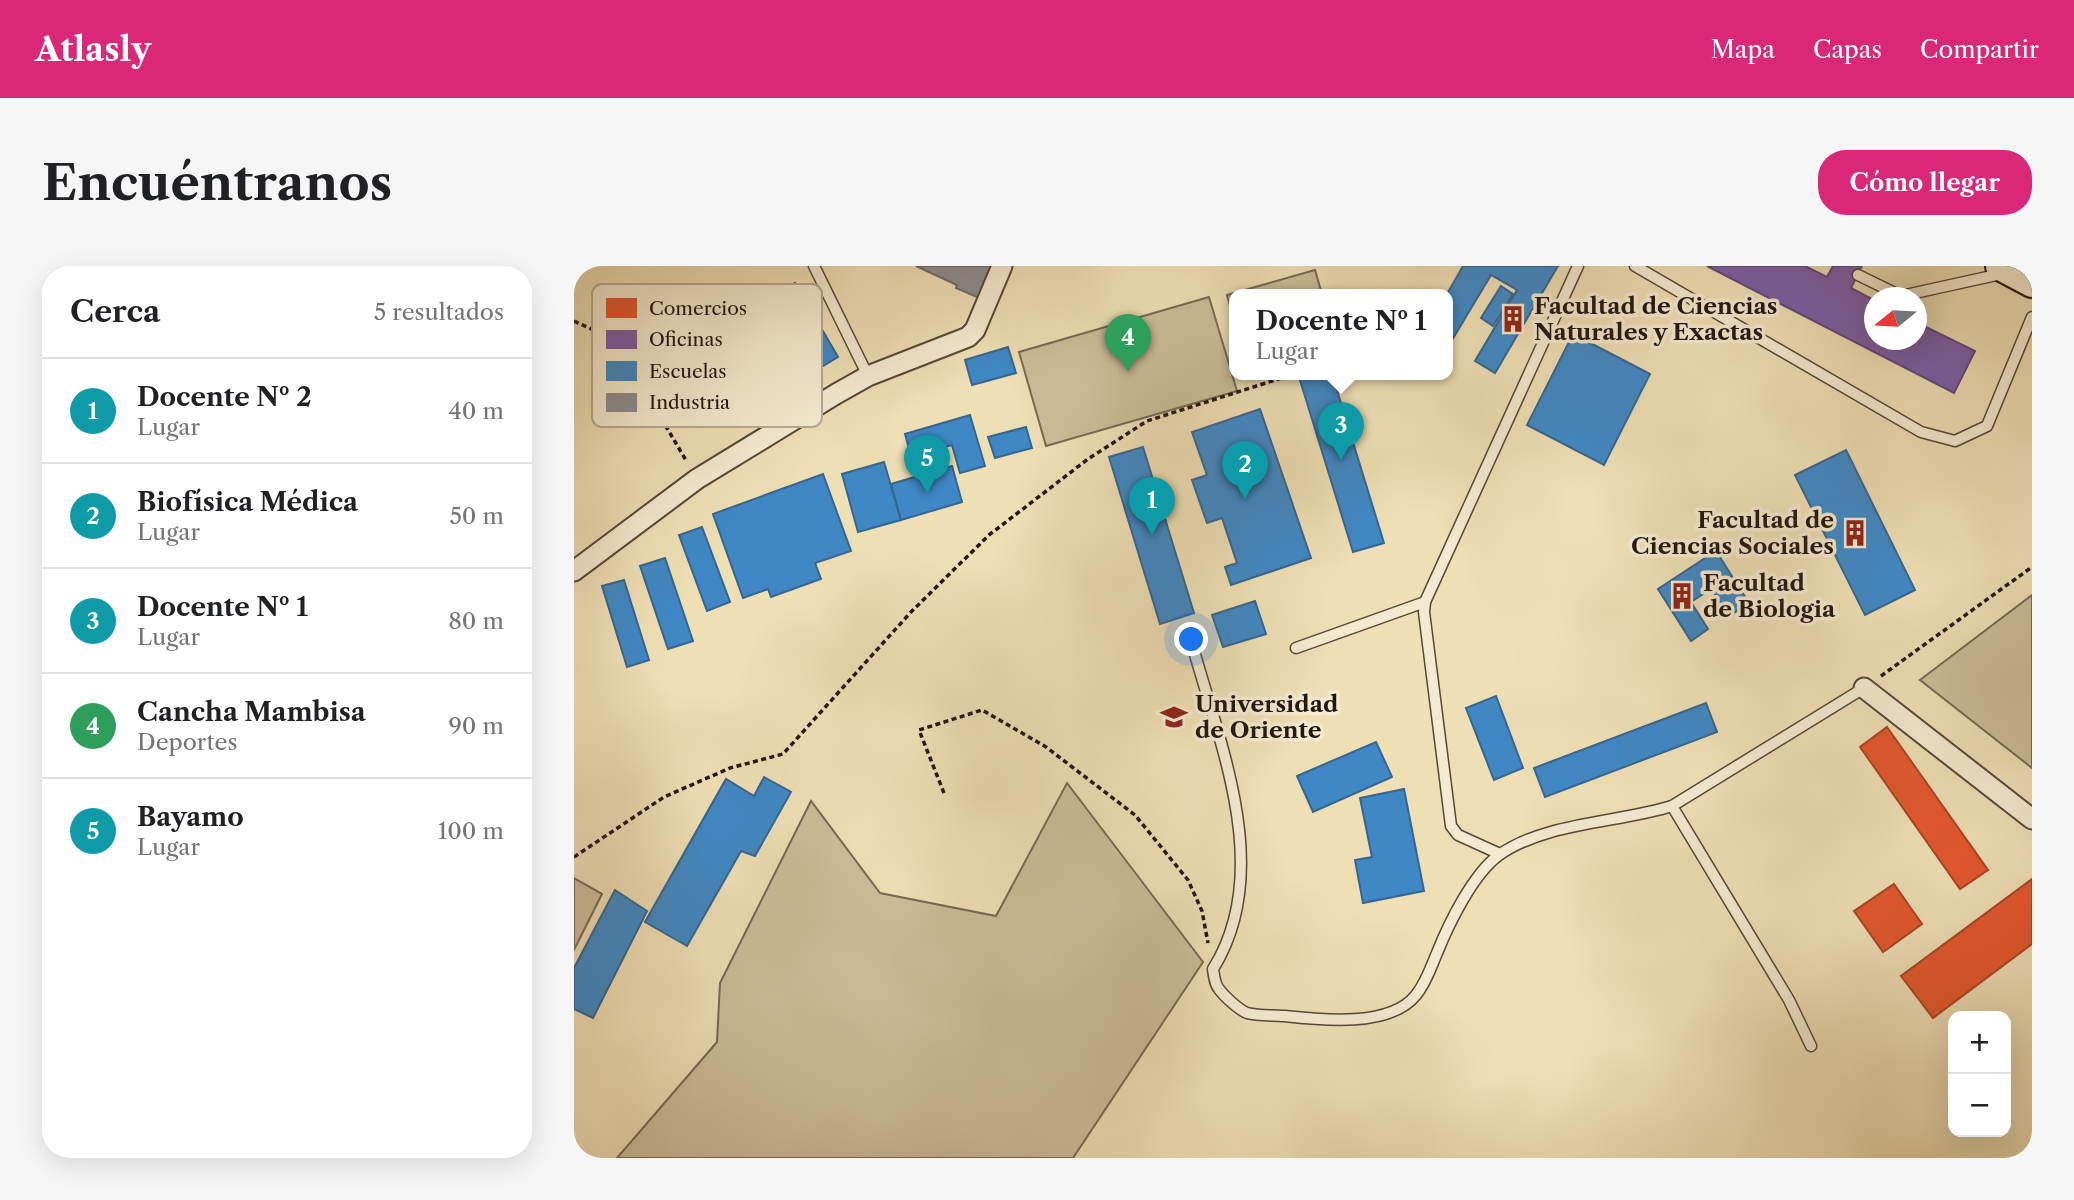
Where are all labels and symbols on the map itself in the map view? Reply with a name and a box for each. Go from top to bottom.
legend [592,284,822,427]
north arrow [1864,287,1927,350]
place label: Facultad de Ciencias Naturales y Exactas [1534,292,1778,346]
text: Comercios [649,297,747,320]
building icon: Facultad de Ciencias Naturales y Exactas [1498,304,1528,334]
pin: 4 [1105,314,1151,372]
text: Oficinas [649,328,723,351]
text: Escuelas [649,360,727,383]
text: Industria [649,391,730,414]
pin: 3 [1318,402,1364,460]
pin: 5 [904,435,950,493]
pin: 2 [1222,441,1268,499]
pin: 1 [1129,477,1175,535]
place label: Facultad de Ciencias Sociales [1631,506,1834,560]
building icon: Facultad de Ciencias Sociales [1840,518,1870,548]
place label: Facultad de Biologia [1703,569,1836,623]
building icon: Facultad de Biologia [1667,581,1697,611]
your location [1174,622,1208,656]
place label: Universidad de Oriente [1195,690,1339,744]
school or university icon: Universidad de Oriente [1159,702,1189,732]

